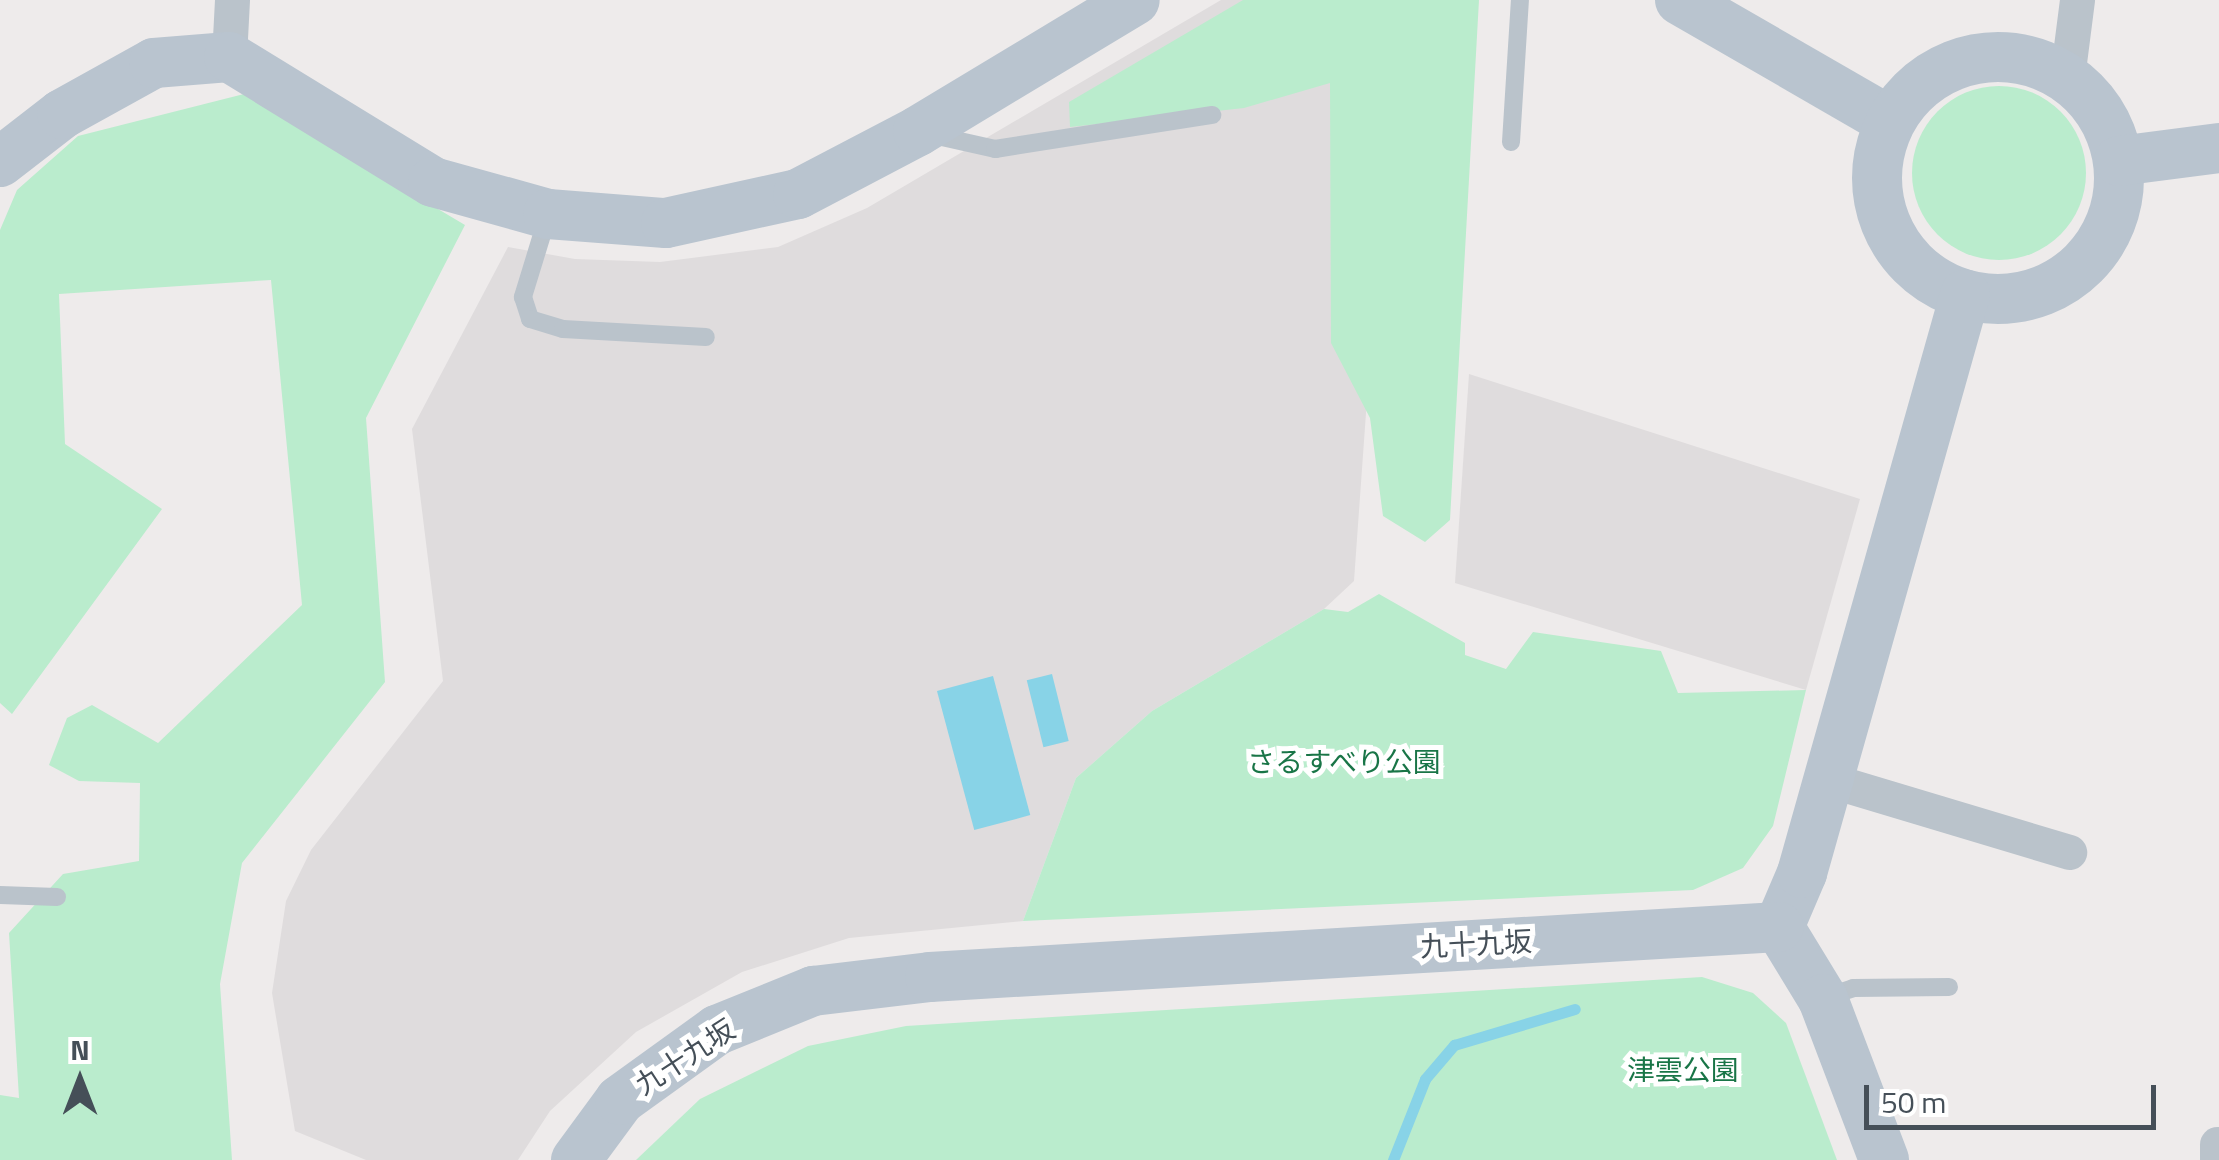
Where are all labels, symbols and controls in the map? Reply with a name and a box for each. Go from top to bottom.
park label: さるすべり公園 [1246,745,1442,779]
street label: 九十九坂 [1419,924,1533,964]
street label: 九十九坂 [629,1012,741,1102]
text: N [70,1028,90,1071]
north arrow [30,1030,130,1130]
park label: 津雲公園 [1627,1053,1739,1087]
scale bar [1869,1065,2162,1127]
text: 50 m [1881,1079,1946,1125]

